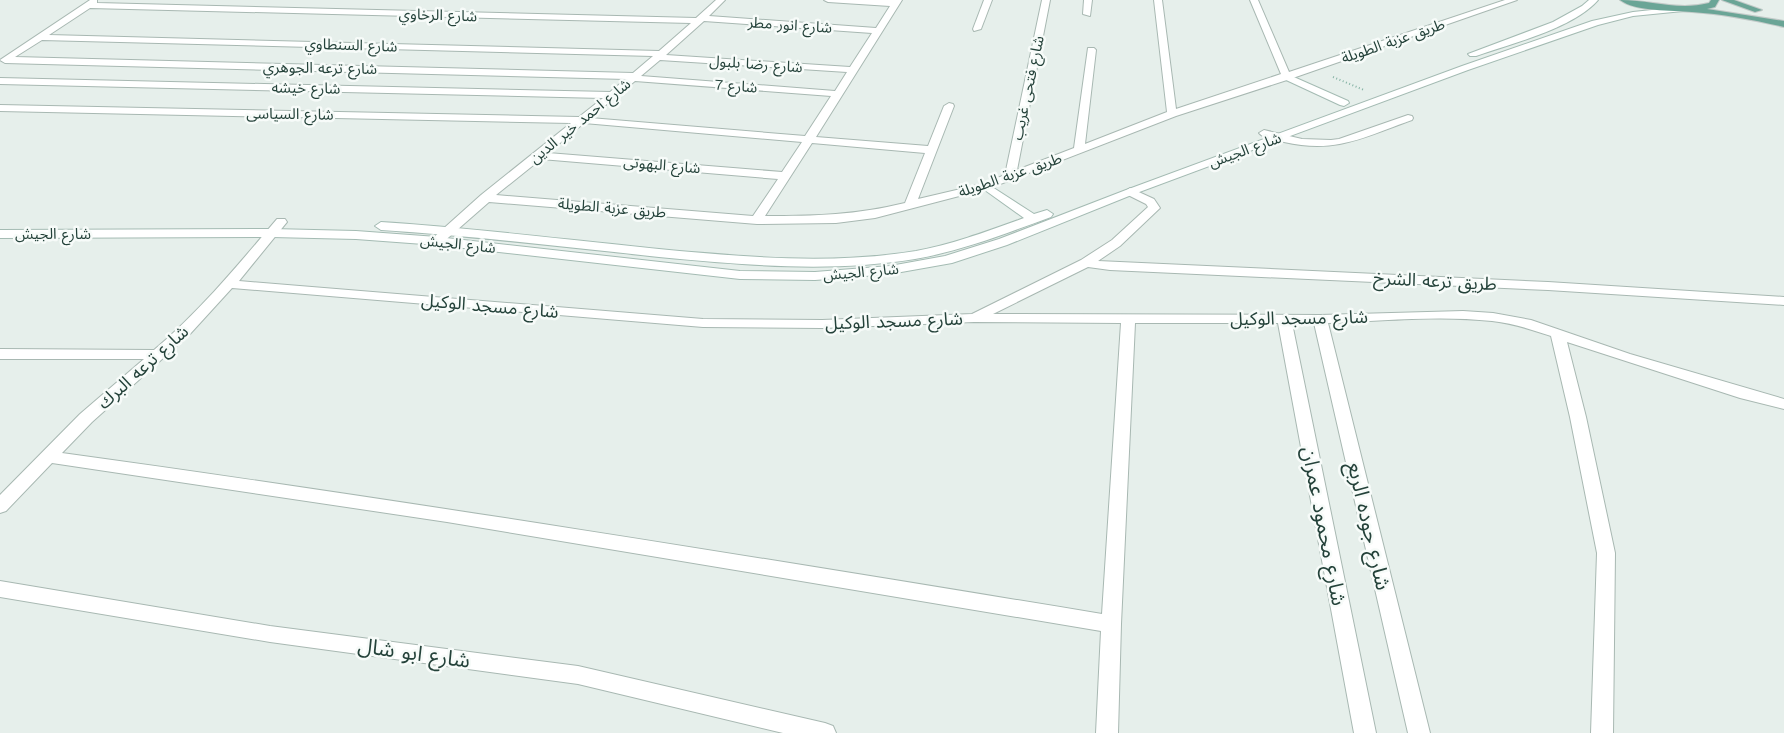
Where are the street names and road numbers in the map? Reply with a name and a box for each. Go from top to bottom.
street label: شارع الرخاوي [398,5,478,28]
street label: شارع انور مطر [746,13,833,40]
street label: طريق عزبة الطويلة [1339,15,1447,68]
street label: شارع السنطاوي [304,34,398,59]
street label: شارع فتحى غريب [1008,34,1051,142]
street label: شارع رضا بلبول [708,52,804,79]
street label: شارع ترعه الجوهري [263,58,378,81]
street label: شارع احمد خير الدين [526,75,636,170]
street label: شارع 7 [714,76,758,99]
street label: شارع خيشه [271,78,341,101]
street label: شارع السياسى [246,104,334,127]
street label: شارع الجيش [1206,128,1285,174]
street label: طريق عزبة الطويلة [956,149,1064,202]
street label: شارع البهوتى [623,153,701,180]
street label: طريق عزبة الطويلة [557,194,667,223]
street label: شارع الجيش [15,225,91,246]
street label: شارع الجيش [419,231,497,260]
street label: شارع الجيش [822,260,900,287]
street label: طريق ترعه الشرخ [1373,267,1497,297]
street label: شارع مسجد الوكيل [420,289,560,326]
street label: شارع مسجد الوكيل [1230,306,1368,333]
street label: شارع مسجد الوكيل [825,308,963,337]
street label: شارع ترعه البرك [93,320,195,416]
street label: شارع محمود عمران [1294,444,1352,608]
street label: شارع جوده الربع [1340,459,1396,593]
street label: شارع ابو شال [356,632,472,676]

